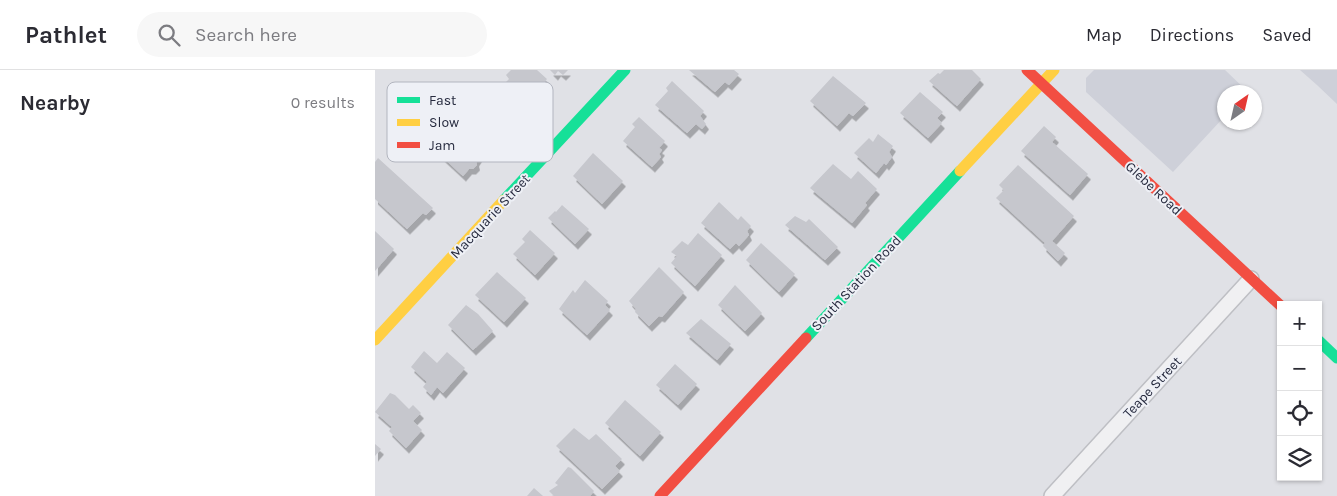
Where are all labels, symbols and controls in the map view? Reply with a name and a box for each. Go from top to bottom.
search box [137,12,487,57]
text: Pathlet [25,21,107,49]
icon: search [155,21,183,49]
text: Search here [195,24,297,46]
text: Map [1086,24,1122,46]
text: Directions [1150,24,1234,46]
text: Saved [1262,24,1312,46]
legend [387,82,553,162]
north arrow [1217,85,1262,130]
text: Nearby [20,91,90,115]
text: Fast [429,92,456,109]
text: 0 results [291,93,355,112]
text: Slow [429,114,459,131]
text: Jam [429,137,455,154]
street label: Glebe Road [1122,158,1185,219]
street label: Macquarie Street [447,171,534,262]
street label: South Station Road [808,232,905,335]
map controls [1277,301,1322,481]
button: + [1277,301,1322,346]
button: − [1277,346,1322,391]
street label: Teape Street [1120,353,1185,422]
button: locate [1277,391,1322,436]
button: layers [1277,436,1322,481]

